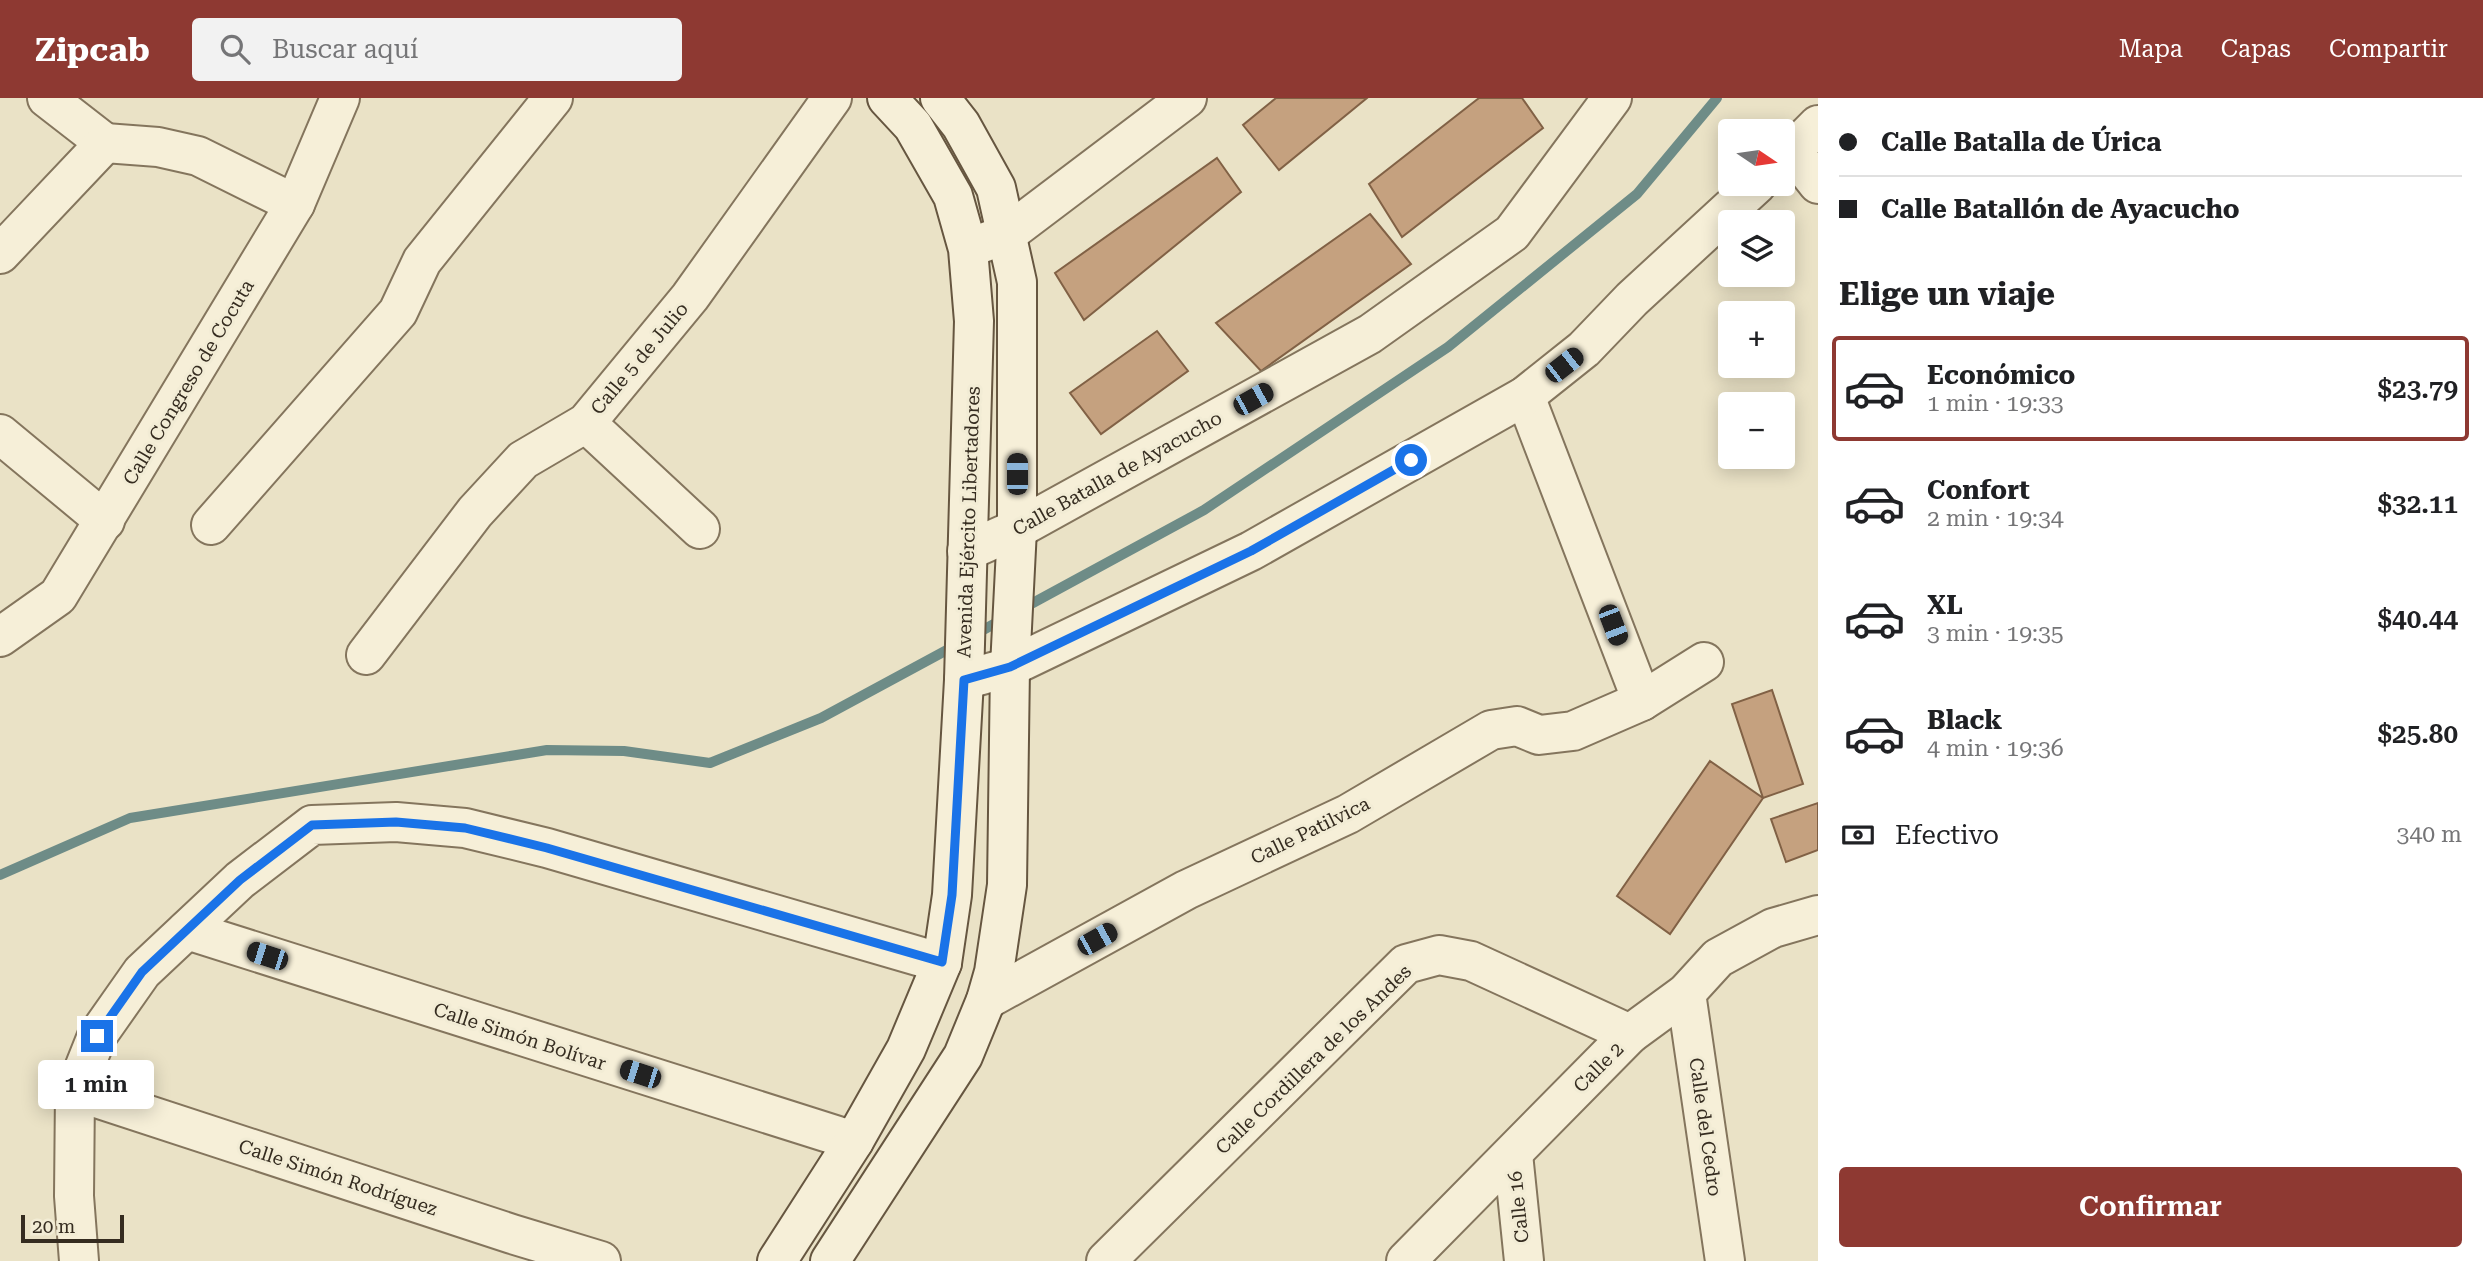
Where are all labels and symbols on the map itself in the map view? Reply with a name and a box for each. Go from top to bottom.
north arrow [1718,119,1796,196]
street label: Calle Congreso de Cocuta [118,275,259,489]
street label: Calle 5 de Julio [586,297,693,419]
car [1541,344,1588,386]
car [1230,380,1277,418]
street label: Avenida Ejército Libertadores [952,386,985,658]
street label: Calle Batalla de Ayacucho [1009,406,1226,541]
route start [1395,444,1427,476]
car [1007,453,1028,495]
car [1596,602,1631,648]
street label: Calle Patilvica [1247,791,1374,869]
car [1074,920,1121,958]
car [244,940,291,972]
street label: Calle Cordillera de los Andes [1211,960,1416,1159]
street label: Calle Simón Bolívar [431,998,609,1075]
route end [81,1020,113,1052]
street label: Calle 2 [1568,1037,1628,1097]
street label: Calle del Cedro [1684,1056,1727,1198]
car [617,1058,664,1090]
callout: 1 min [39,1060,155,1110]
street label: Calle Simón Rodríguez [236,1134,440,1220]
street label: Calle 16 [1503,1170,1534,1244]
scale bar [21,1212,124,1244]

